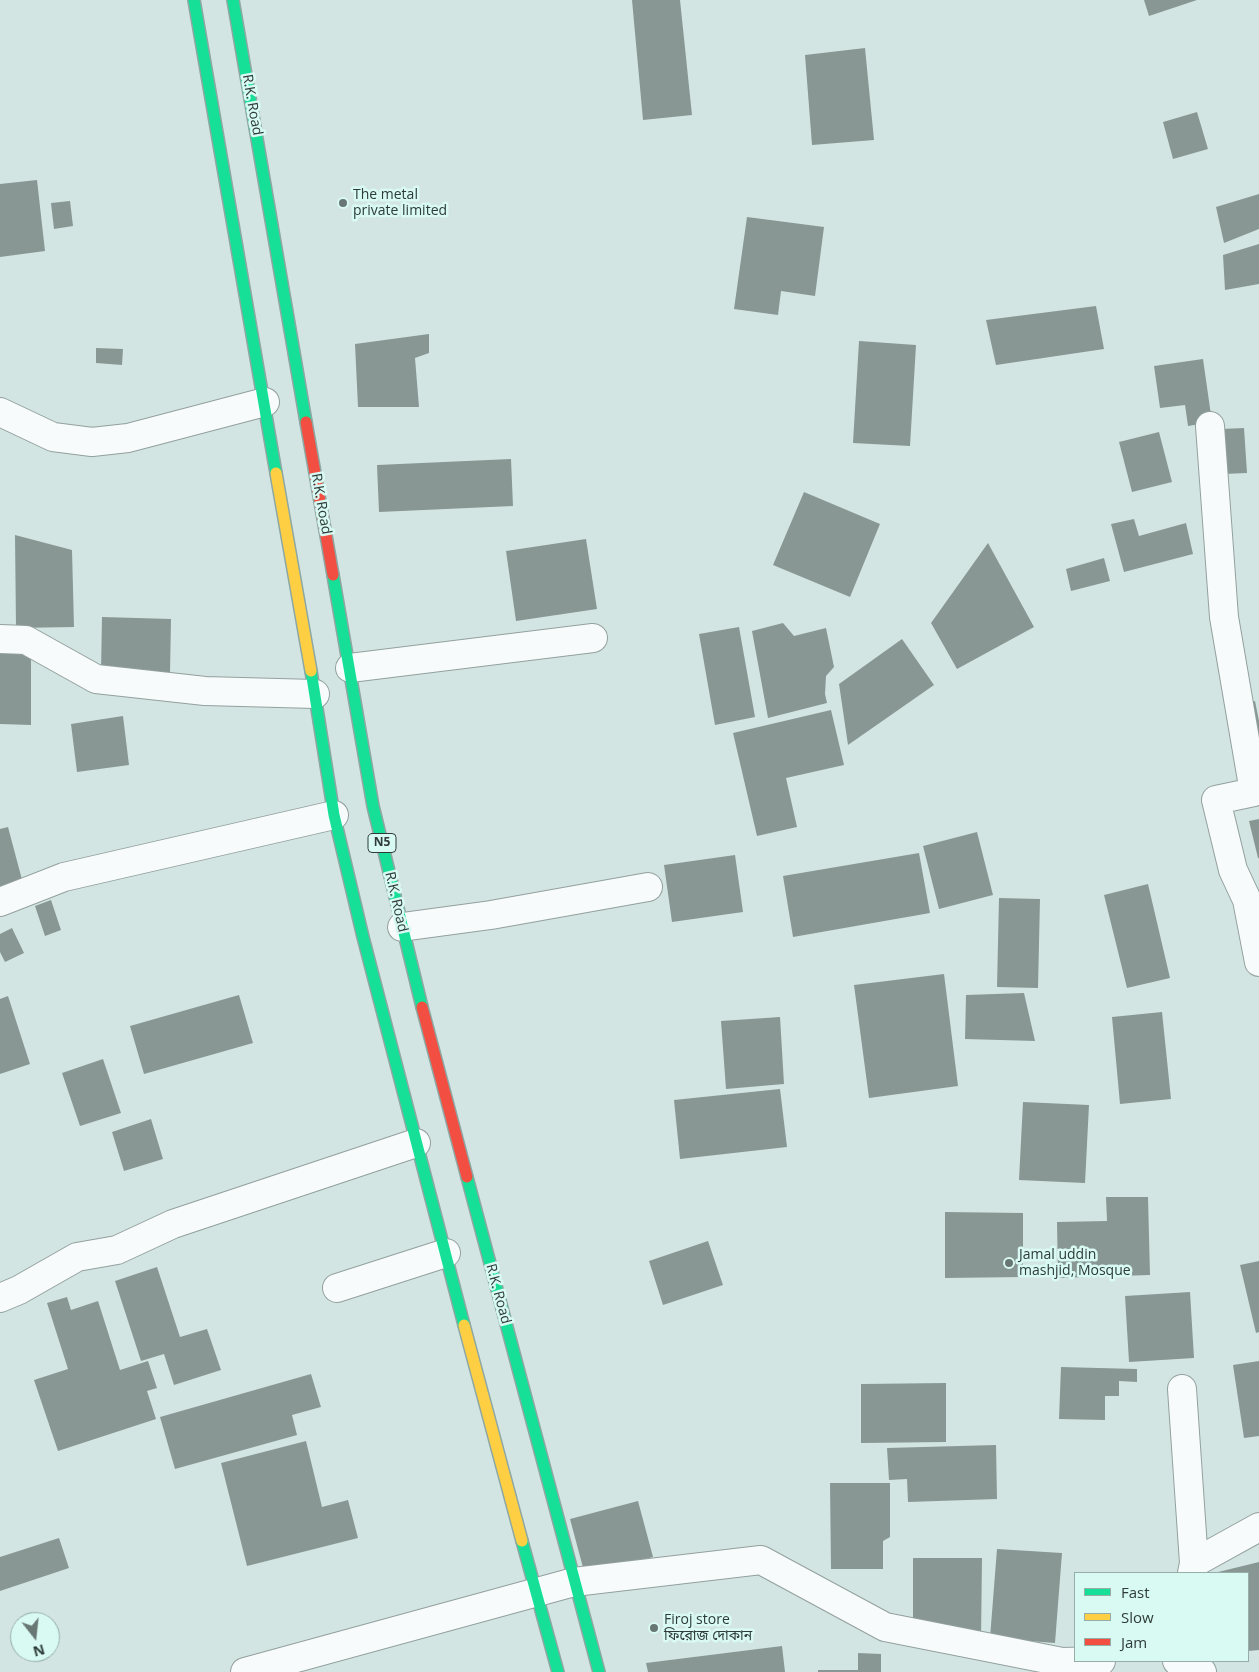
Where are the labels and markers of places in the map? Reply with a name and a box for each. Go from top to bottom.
place label: The metal private limited [353,187,447,220]
marker: The metal private limited [337,197,349,209]
place label: Jamal uddin mashjid, Mosque [1019,1247,1131,1280]
marker: Jamal uddin mashjid, Mosque [1003,1257,1015,1269]
place label: Firoj store ফিরোজ দোকান [664,1612,752,1644]
marker: Firoj store ফিরোজ দোকান [648,1622,660,1634]

